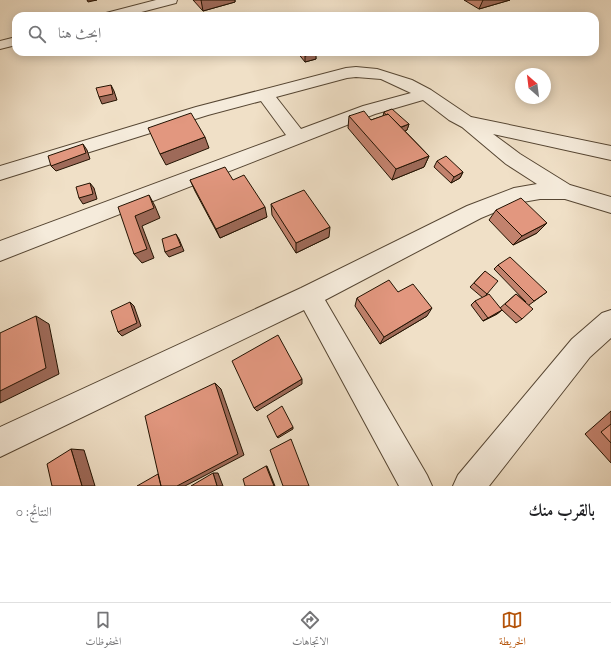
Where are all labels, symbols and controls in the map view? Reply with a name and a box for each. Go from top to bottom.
search box [12,12,599,56]
icon: search [26,23,48,45]
text: ابحث هنا [58,24,101,45]
north arrow [515,68,551,104]
text: بالقرب منك [529,500,595,524]
text: النتائج: 0 [16,504,52,522]
tab: المحفوظات [85,609,121,652]
tab: الاتجاهات [292,609,329,652]
tab: الخريطة [499,609,526,652]

